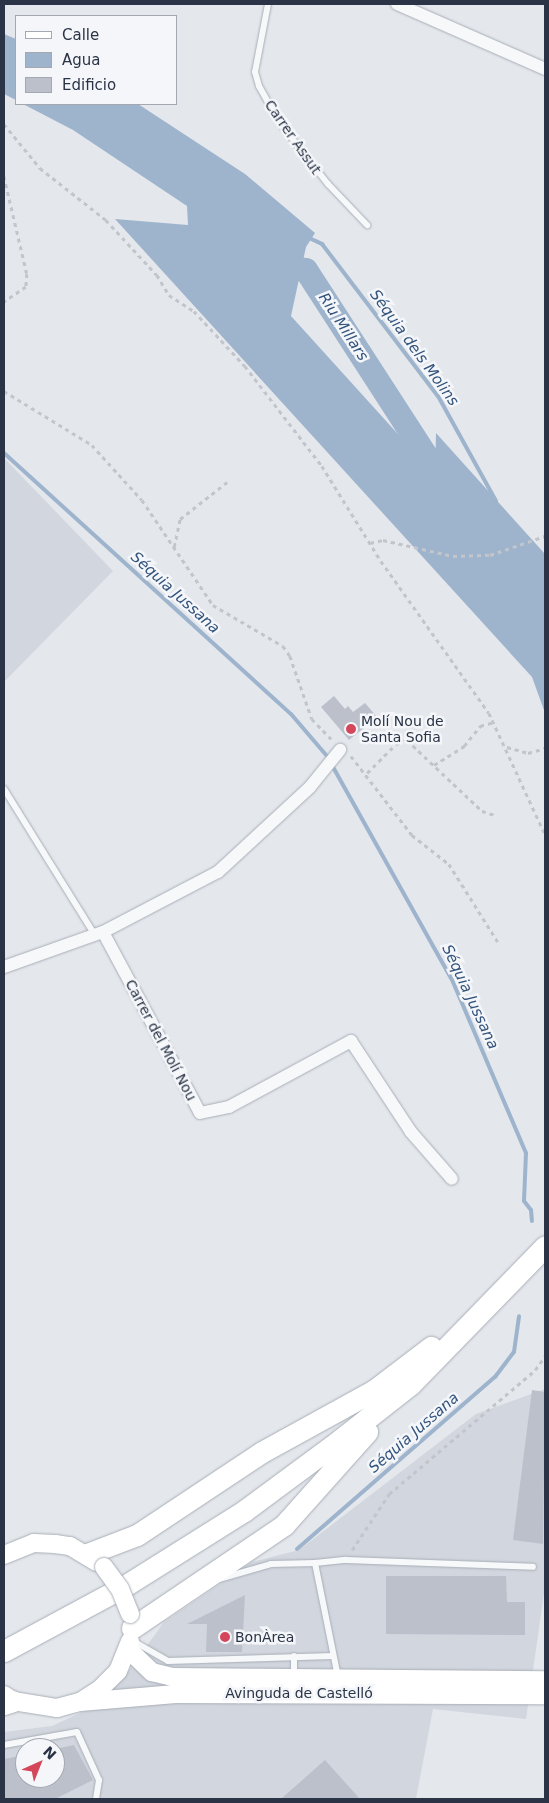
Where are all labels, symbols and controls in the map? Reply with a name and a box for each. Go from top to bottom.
legend [15,15,178,105]
text: Calle [62,26,99,44]
text: Agua [62,51,100,69]
text: Edificio [62,76,116,94]
street label: Carrer Assut [261,97,325,177]
water label: Séquia dels Molins [366,286,462,410]
water label: Riu Millars [314,290,372,364]
water label: Séquia Jussana [127,548,223,638]
place label: Molí Nou de Santa Sofia [361,713,444,746]
marker: Molí Nou de Santa Sofia [345,723,357,735]
water label: Séquia Jussana [438,942,502,1052]
street label: Carrer del Molí Nou [122,977,200,1103]
water label: Séquia Jussana [365,1389,463,1477]
place label: BonÀrea [235,1629,294,1645]
marker: BonÀrea [219,1631,231,1643]
street label: Avinguda de Castelló [225,1685,373,1701]
north arrow [15,1738,65,1788]
text: N [40,1743,59,1763]

